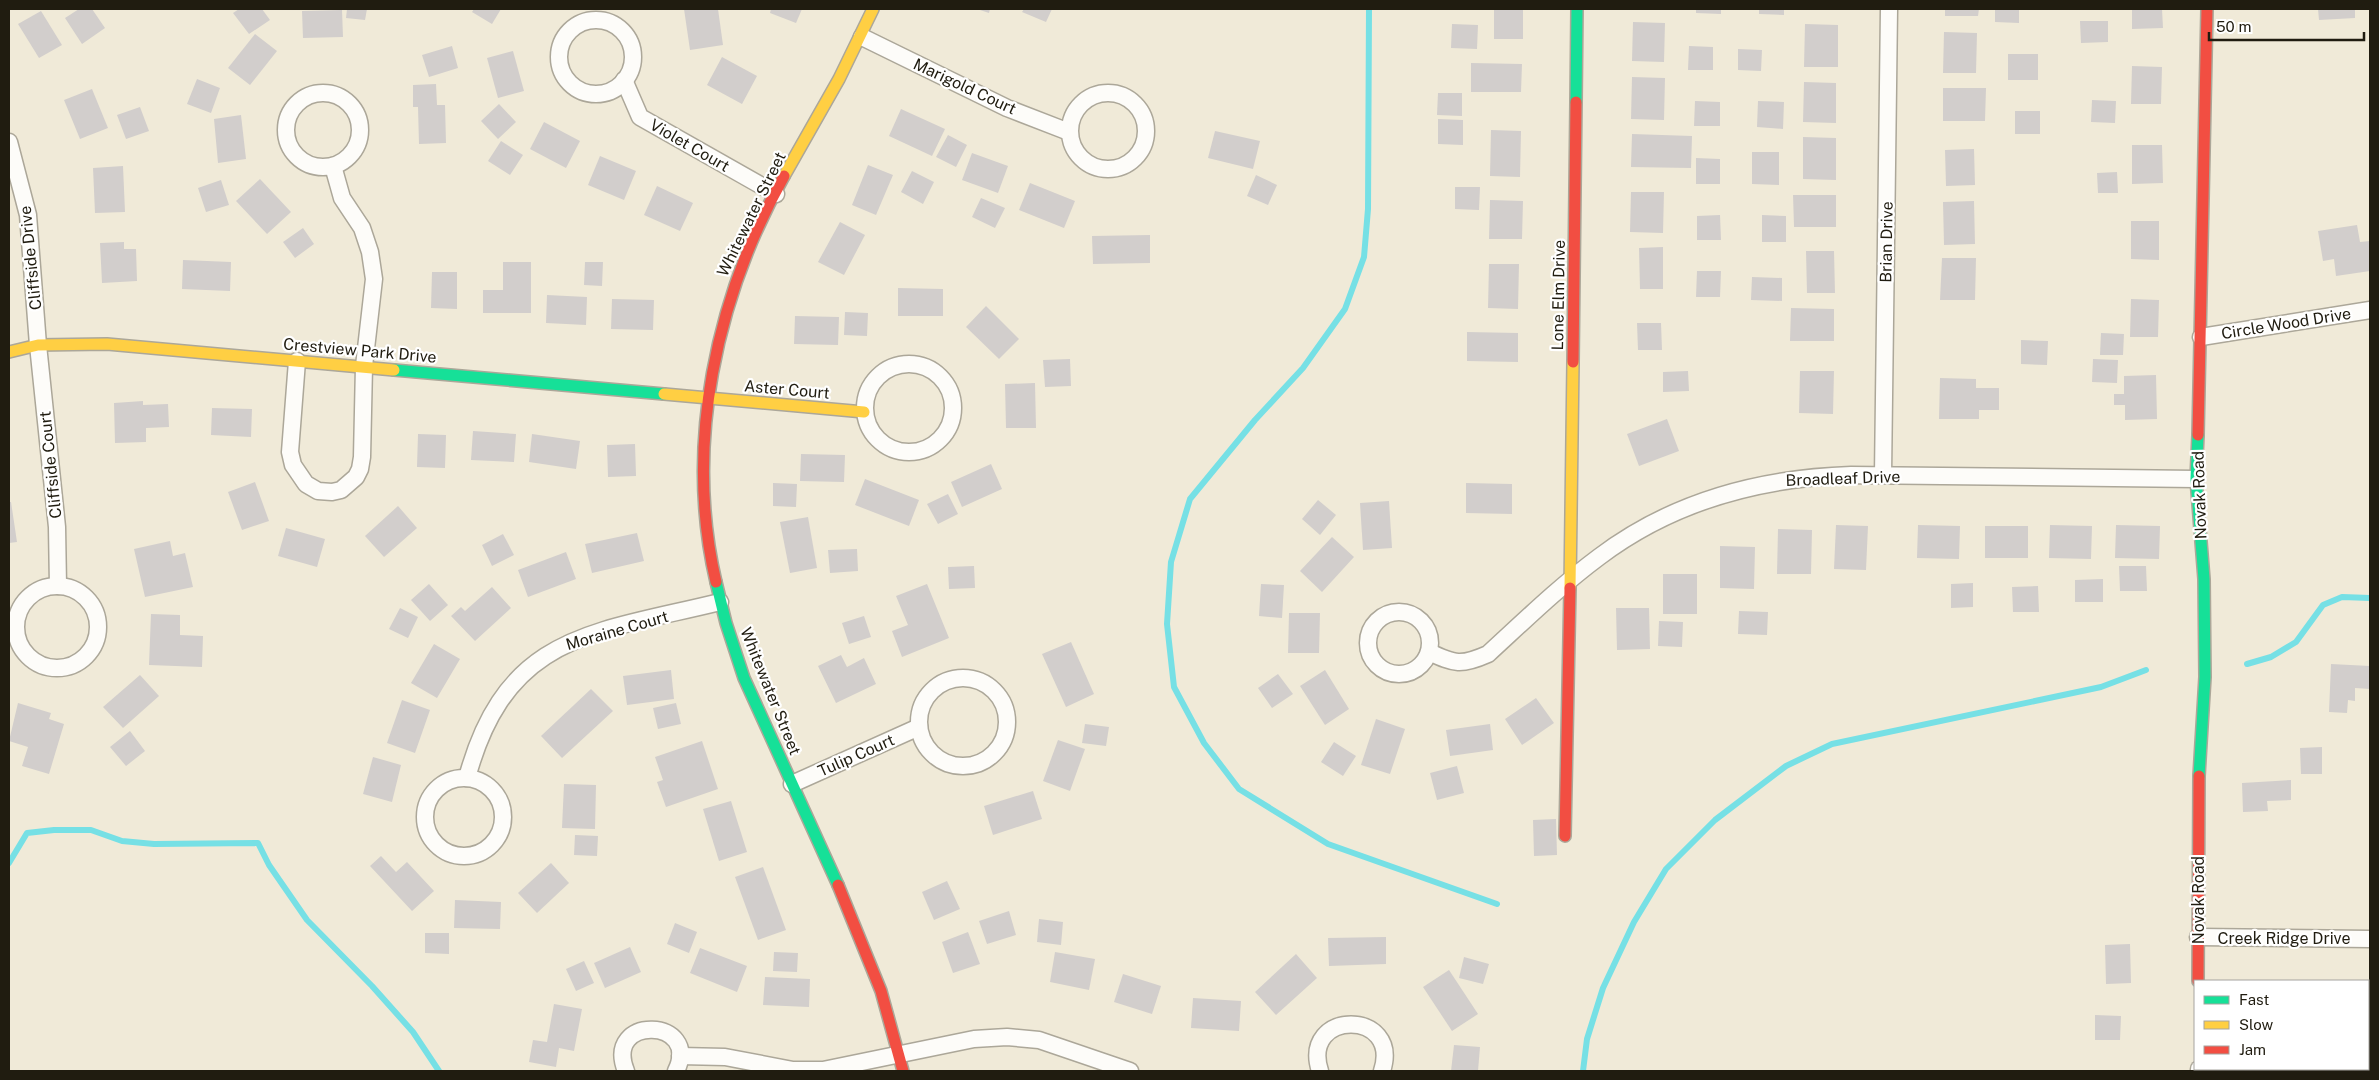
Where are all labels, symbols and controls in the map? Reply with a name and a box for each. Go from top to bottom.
scale bar [2209,10,2364,42]
text: 50 m [2216,18,2251,35]
street label: Marigold Court [910,54,1019,119]
street label: Violet Court [647,115,733,176]
street label: Whitewater Street [713,149,790,280]
street label: Brian Drive [1876,201,1897,283]
street label: Cliffside Drive [16,205,45,311]
street label: Lone Elm Drive [1548,240,1569,350]
street label: Circle Wood Drive [2220,304,2352,343]
street label: Crestview Park Drive [282,334,437,367]
street label: Aster Court [743,376,831,403]
street label: Cliffside Court [35,410,66,520]
street label: Novak Road [2188,451,2211,539]
street label: Broadleaf Drive [1785,467,1901,490]
street label: Moraine Court [564,607,671,654]
street label: Whitewater Street [736,625,805,758]
street label: Tulip Court [815,730,897,781]
street label: Novak Road [2189,856,2208,944]
street label: Creek Ridge Drive [2217,929,2351,948]
legend [2194,980,2369,1070]
text: Fast [2239,991,2269,1008]
text: Slow [2239,1016,2274,1033]
text: Jam [2239,1041,2266,1058]

